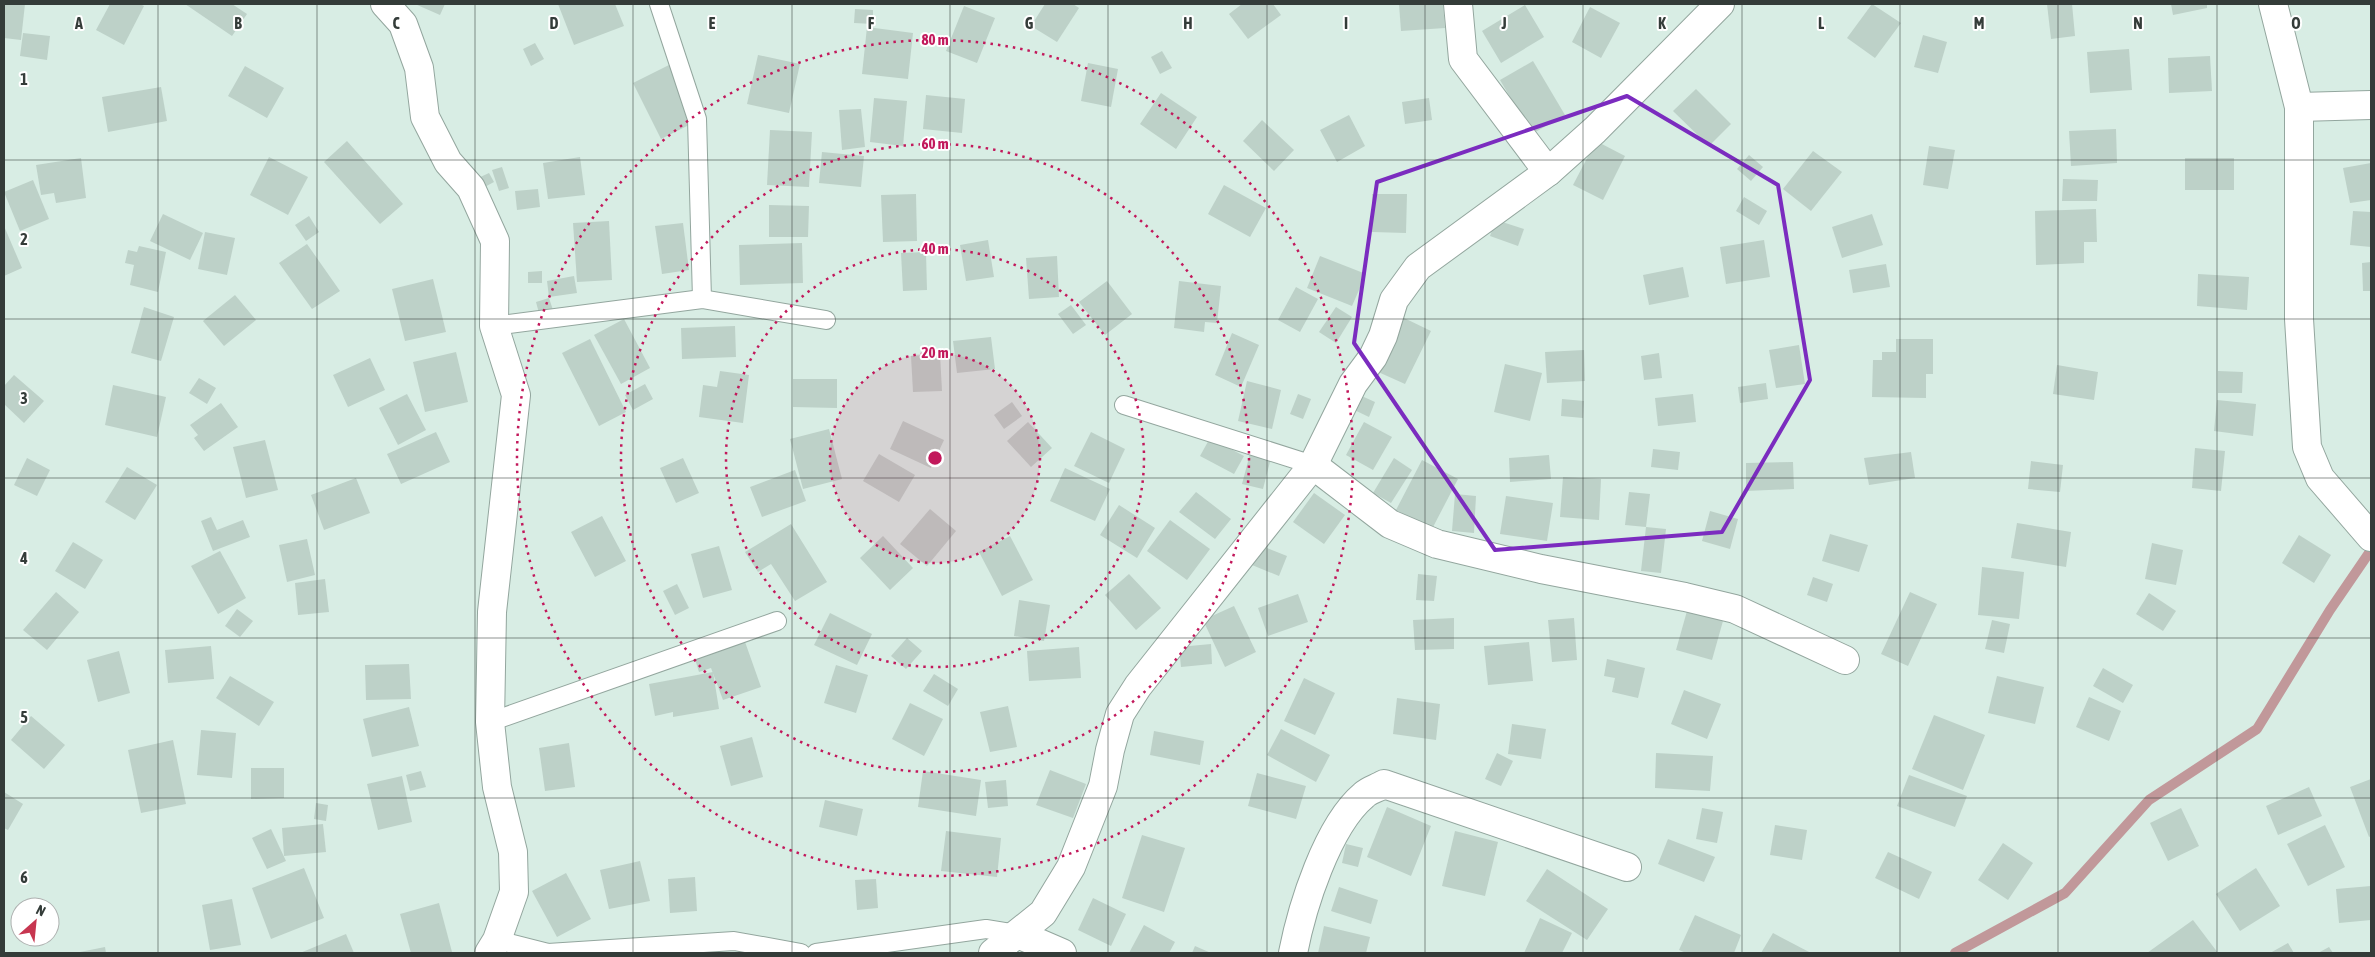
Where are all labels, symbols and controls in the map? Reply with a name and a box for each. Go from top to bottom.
text: A [74,14,83,32]
text: B [234,14,242,32]
text: C [392,14,400,32]
text: D [550,14,559,32]
text: E [709,14,716,32]
text: F [868,14,875,32]
text: G [1025,14,1034,32]
text: H [1183,14,1193,32]
text: I [1344,14,1348,32]
text: J [1500,14,1507,32]
text: K [1658,14,1666,32]
text: L [1818,14,1825,32]
text: M [1974,14,1984,32]
text: N [2133,14,2143,32]
text: O [2291,14,2301,32]
text: 80 m [922,31,949,48]
text: 1 [20,70,28,88]
text: 60 m [922,135,949,152]
text: 2 [20,230,28,248]
text: 40 m [921,240,949,257]
text: 20 m [922,344,949,361]
text: 3 [20,389,28,407]
centre of rings [926,449,944,467]
text: 4 [19,549,28,567]
text: 5 [20,708,28,726]
text: 6 [20,868,28,886]
north arrow [10,897,60,947]
text: N [34,901,48,919]

